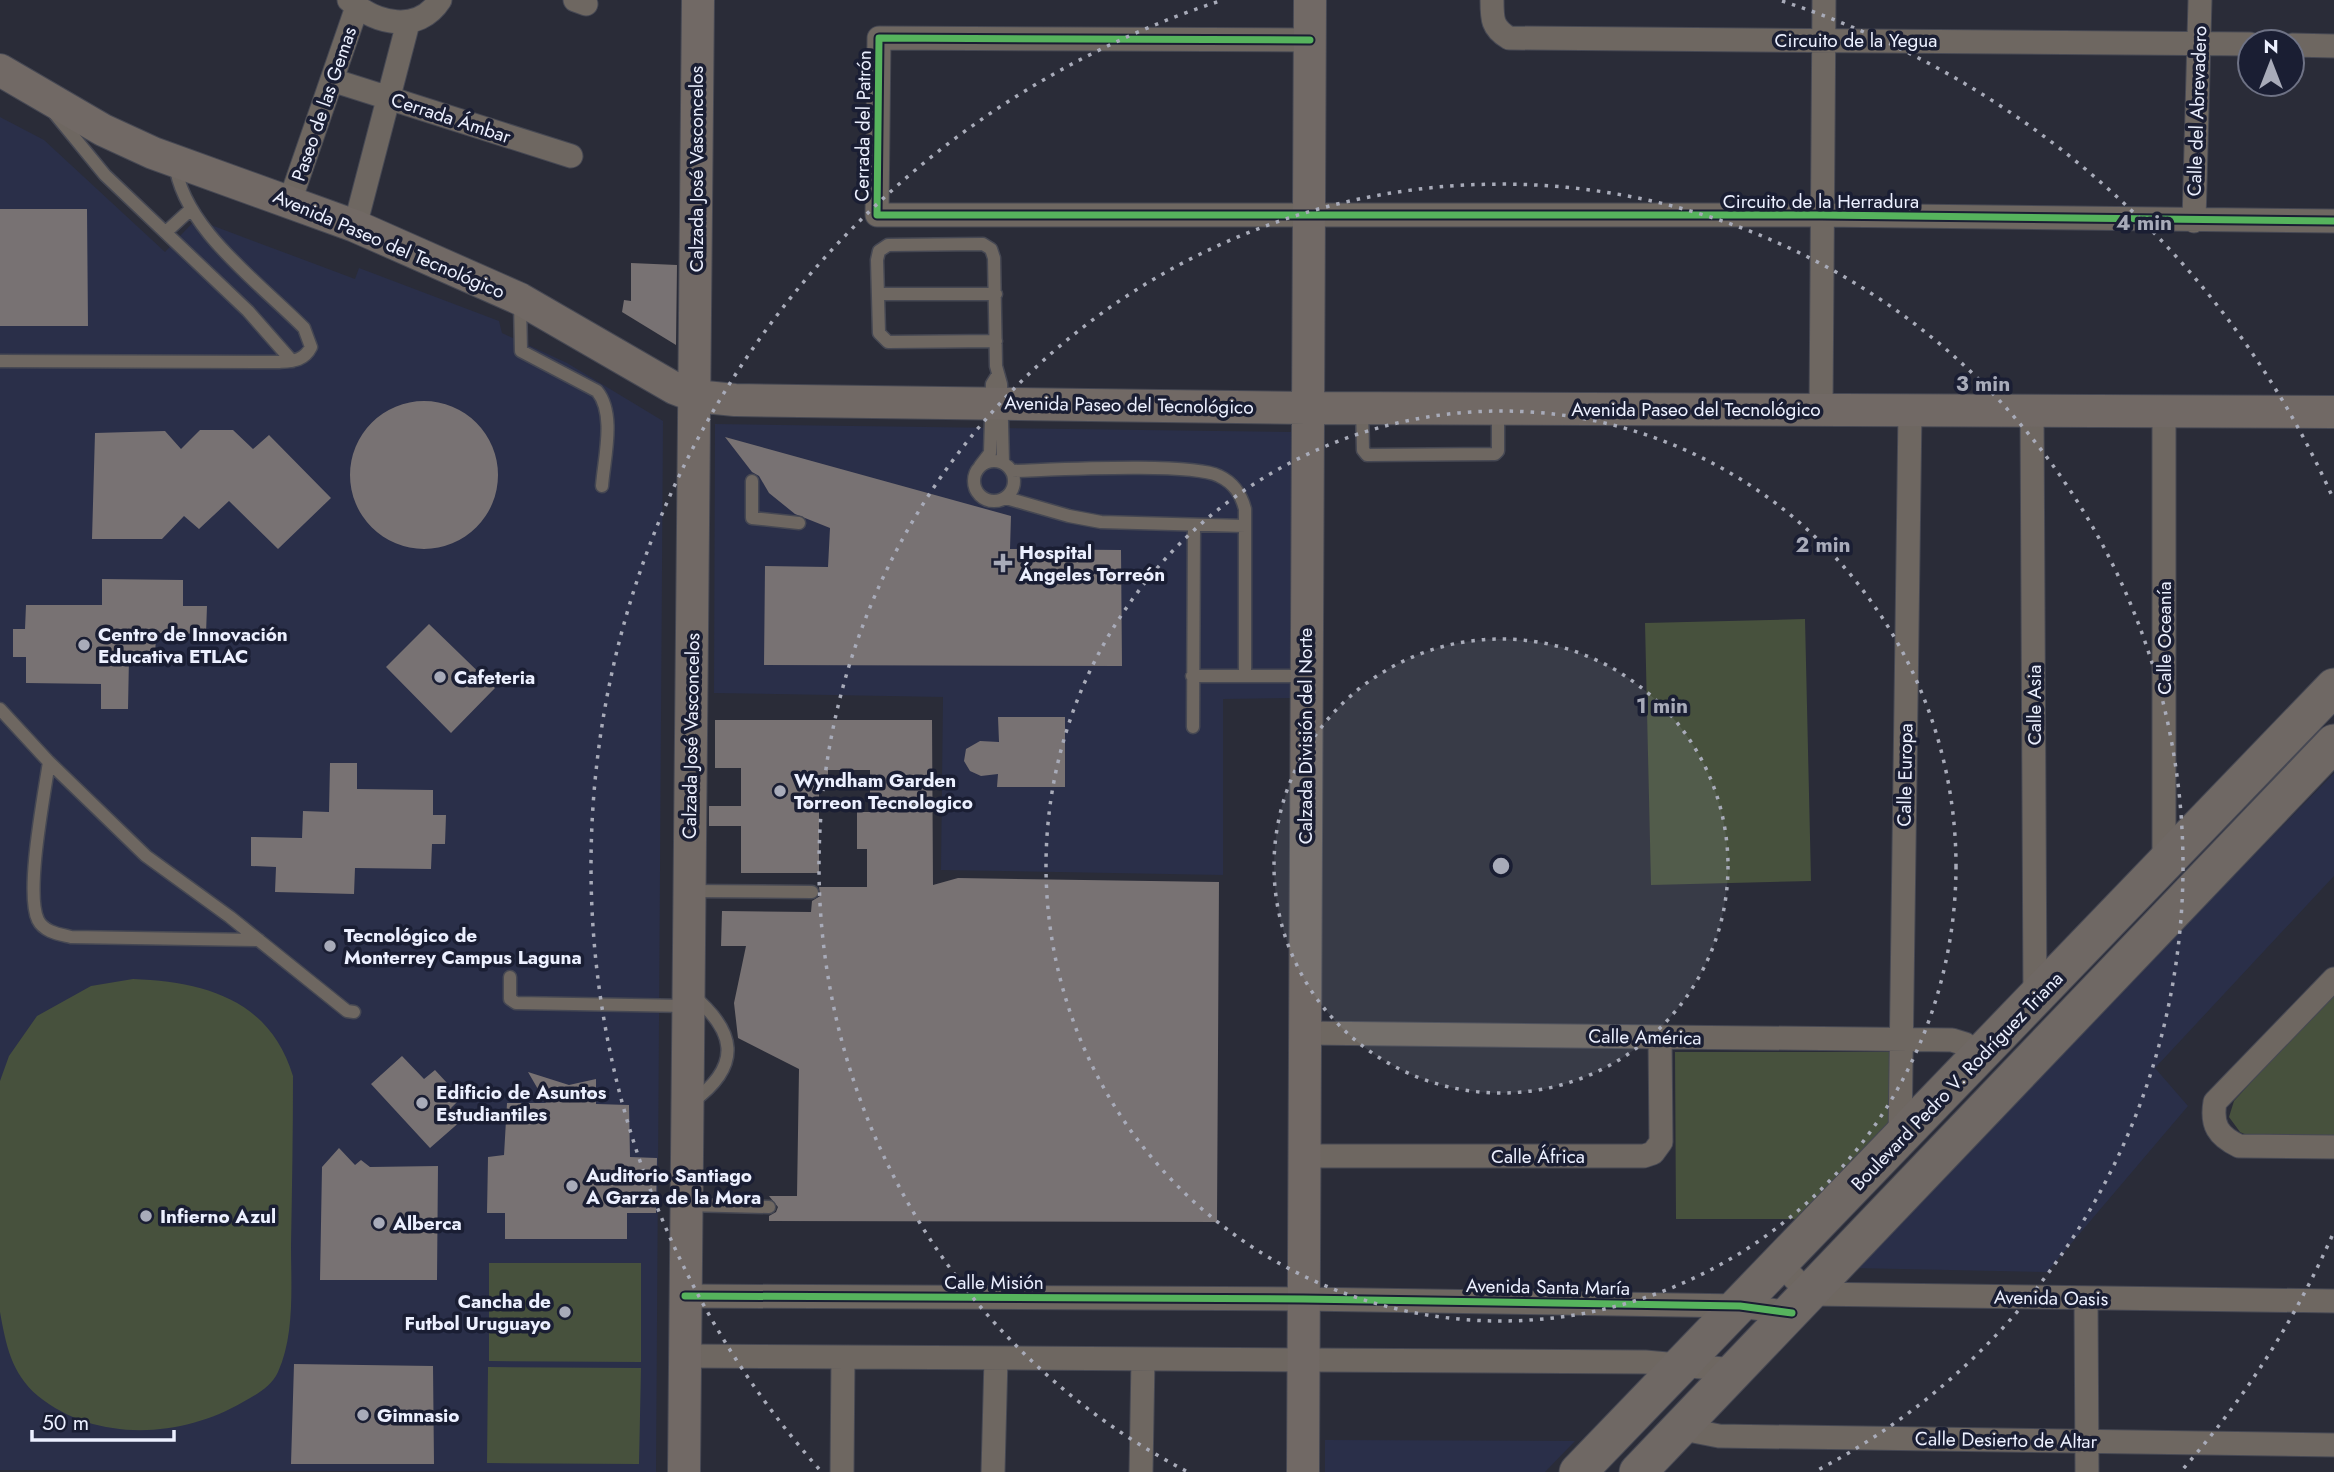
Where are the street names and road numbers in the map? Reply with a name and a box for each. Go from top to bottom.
street label: Paseo de las Gemas [285,23,363,185]
street label: Calle del Abrevadero [2181,25,2213,197]
street label: Circuito de la Yegua [1775,27,1937,54]
street label: Cerrada del Patrón [848,50,878,202]
street label: Calzada José Vasconcelos [683,66,710,272]
street label: Cerrada Ámbar [388,86,515,150]
street label: Avenida Paseo del Tecnológico [269,183,509,305]
street label: Circuito de la Herradura [1723,188,1919,215]
street label: Avenida Paseo del Tecnológico [1004,389,1254,421]
street label: Avenida Paseo del Tecnológico [1571,396,1821,423]
street label: Calle Oceanía [2151,581,2178,695]
street label: Calzada División del Norte [1292,628,1319,844]
street label: Calzada José Vasconcelos [676,632,706,839]
street label: Calle Asia [2021,665,2048,745]
street label: Calle Europa [1891,723,1919,827]
street label: Boulevard Pedro V. Rodríguez Triana [1845,965,2069,1197]
street label: Calle América [1588,1023,1702,1051]
street label: Calle África [1491,1143,1585,1170]
street label: Calle Misión [944,1269,1044,1296]
street label: Avenida Santa María [1466,1272,1630,1302]
street label: Avenida Oasis [1994,1284,2109,1313]
street label: Calle Desierto de Altar [1915,1425,2098,1455]

